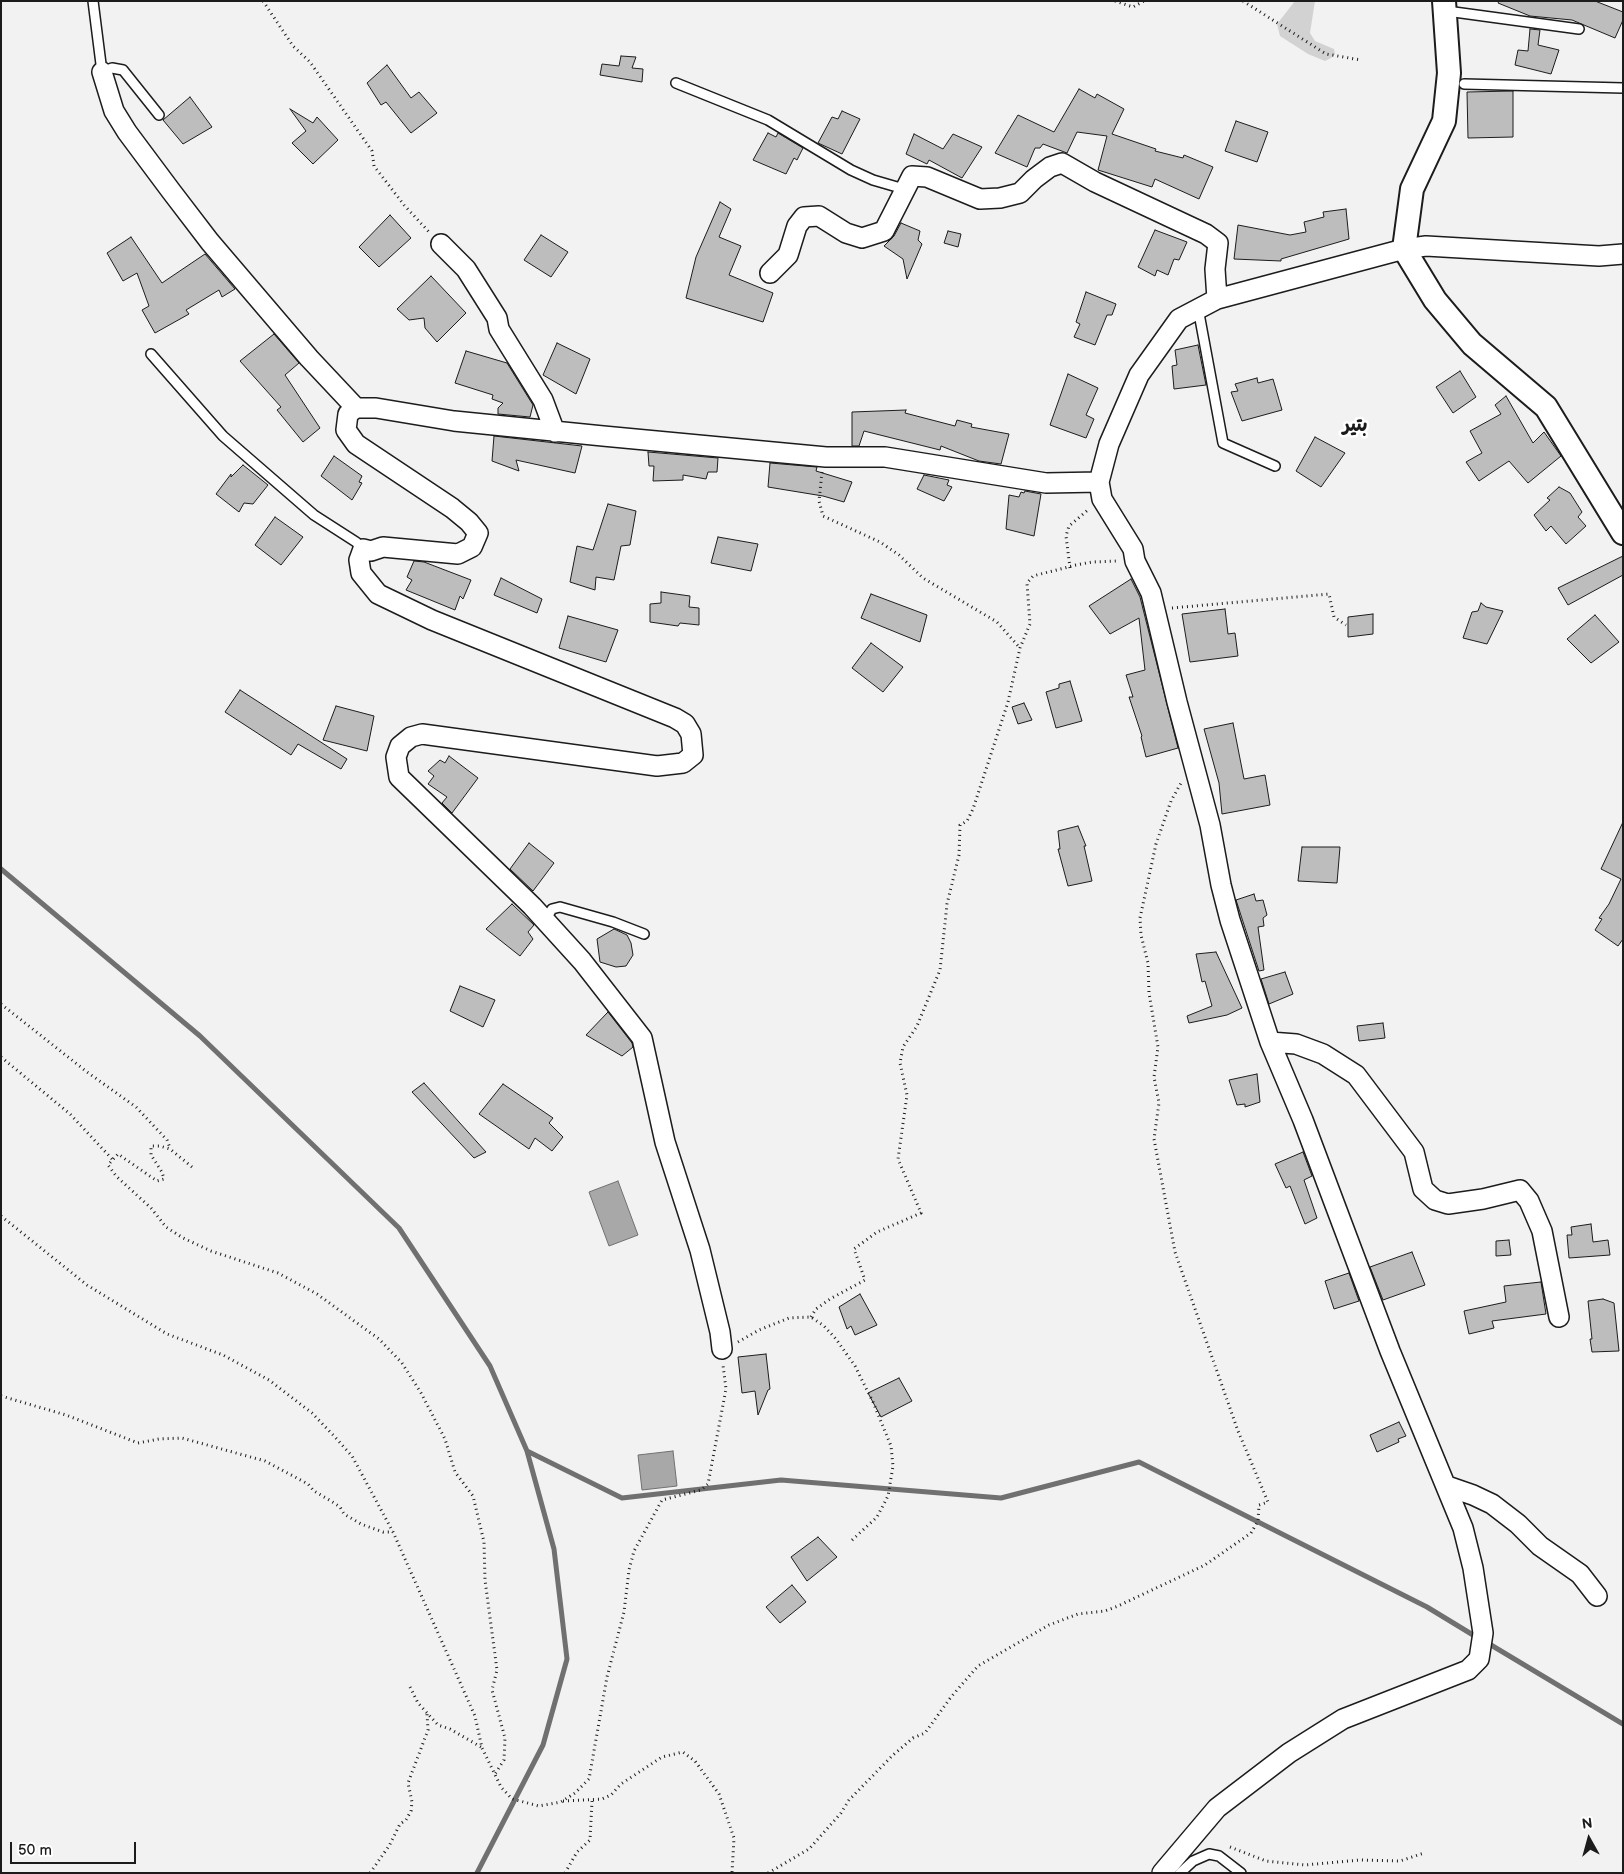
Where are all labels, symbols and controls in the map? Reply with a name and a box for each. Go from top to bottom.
district label: بتير [1342,415,1368,437]
north arrow [1564,1814,1614,1864]
text: N [1581,1815,1593,1833]
scale bar [12,1832,139,1864]
text: 50 m [18,1841,52,1860]

